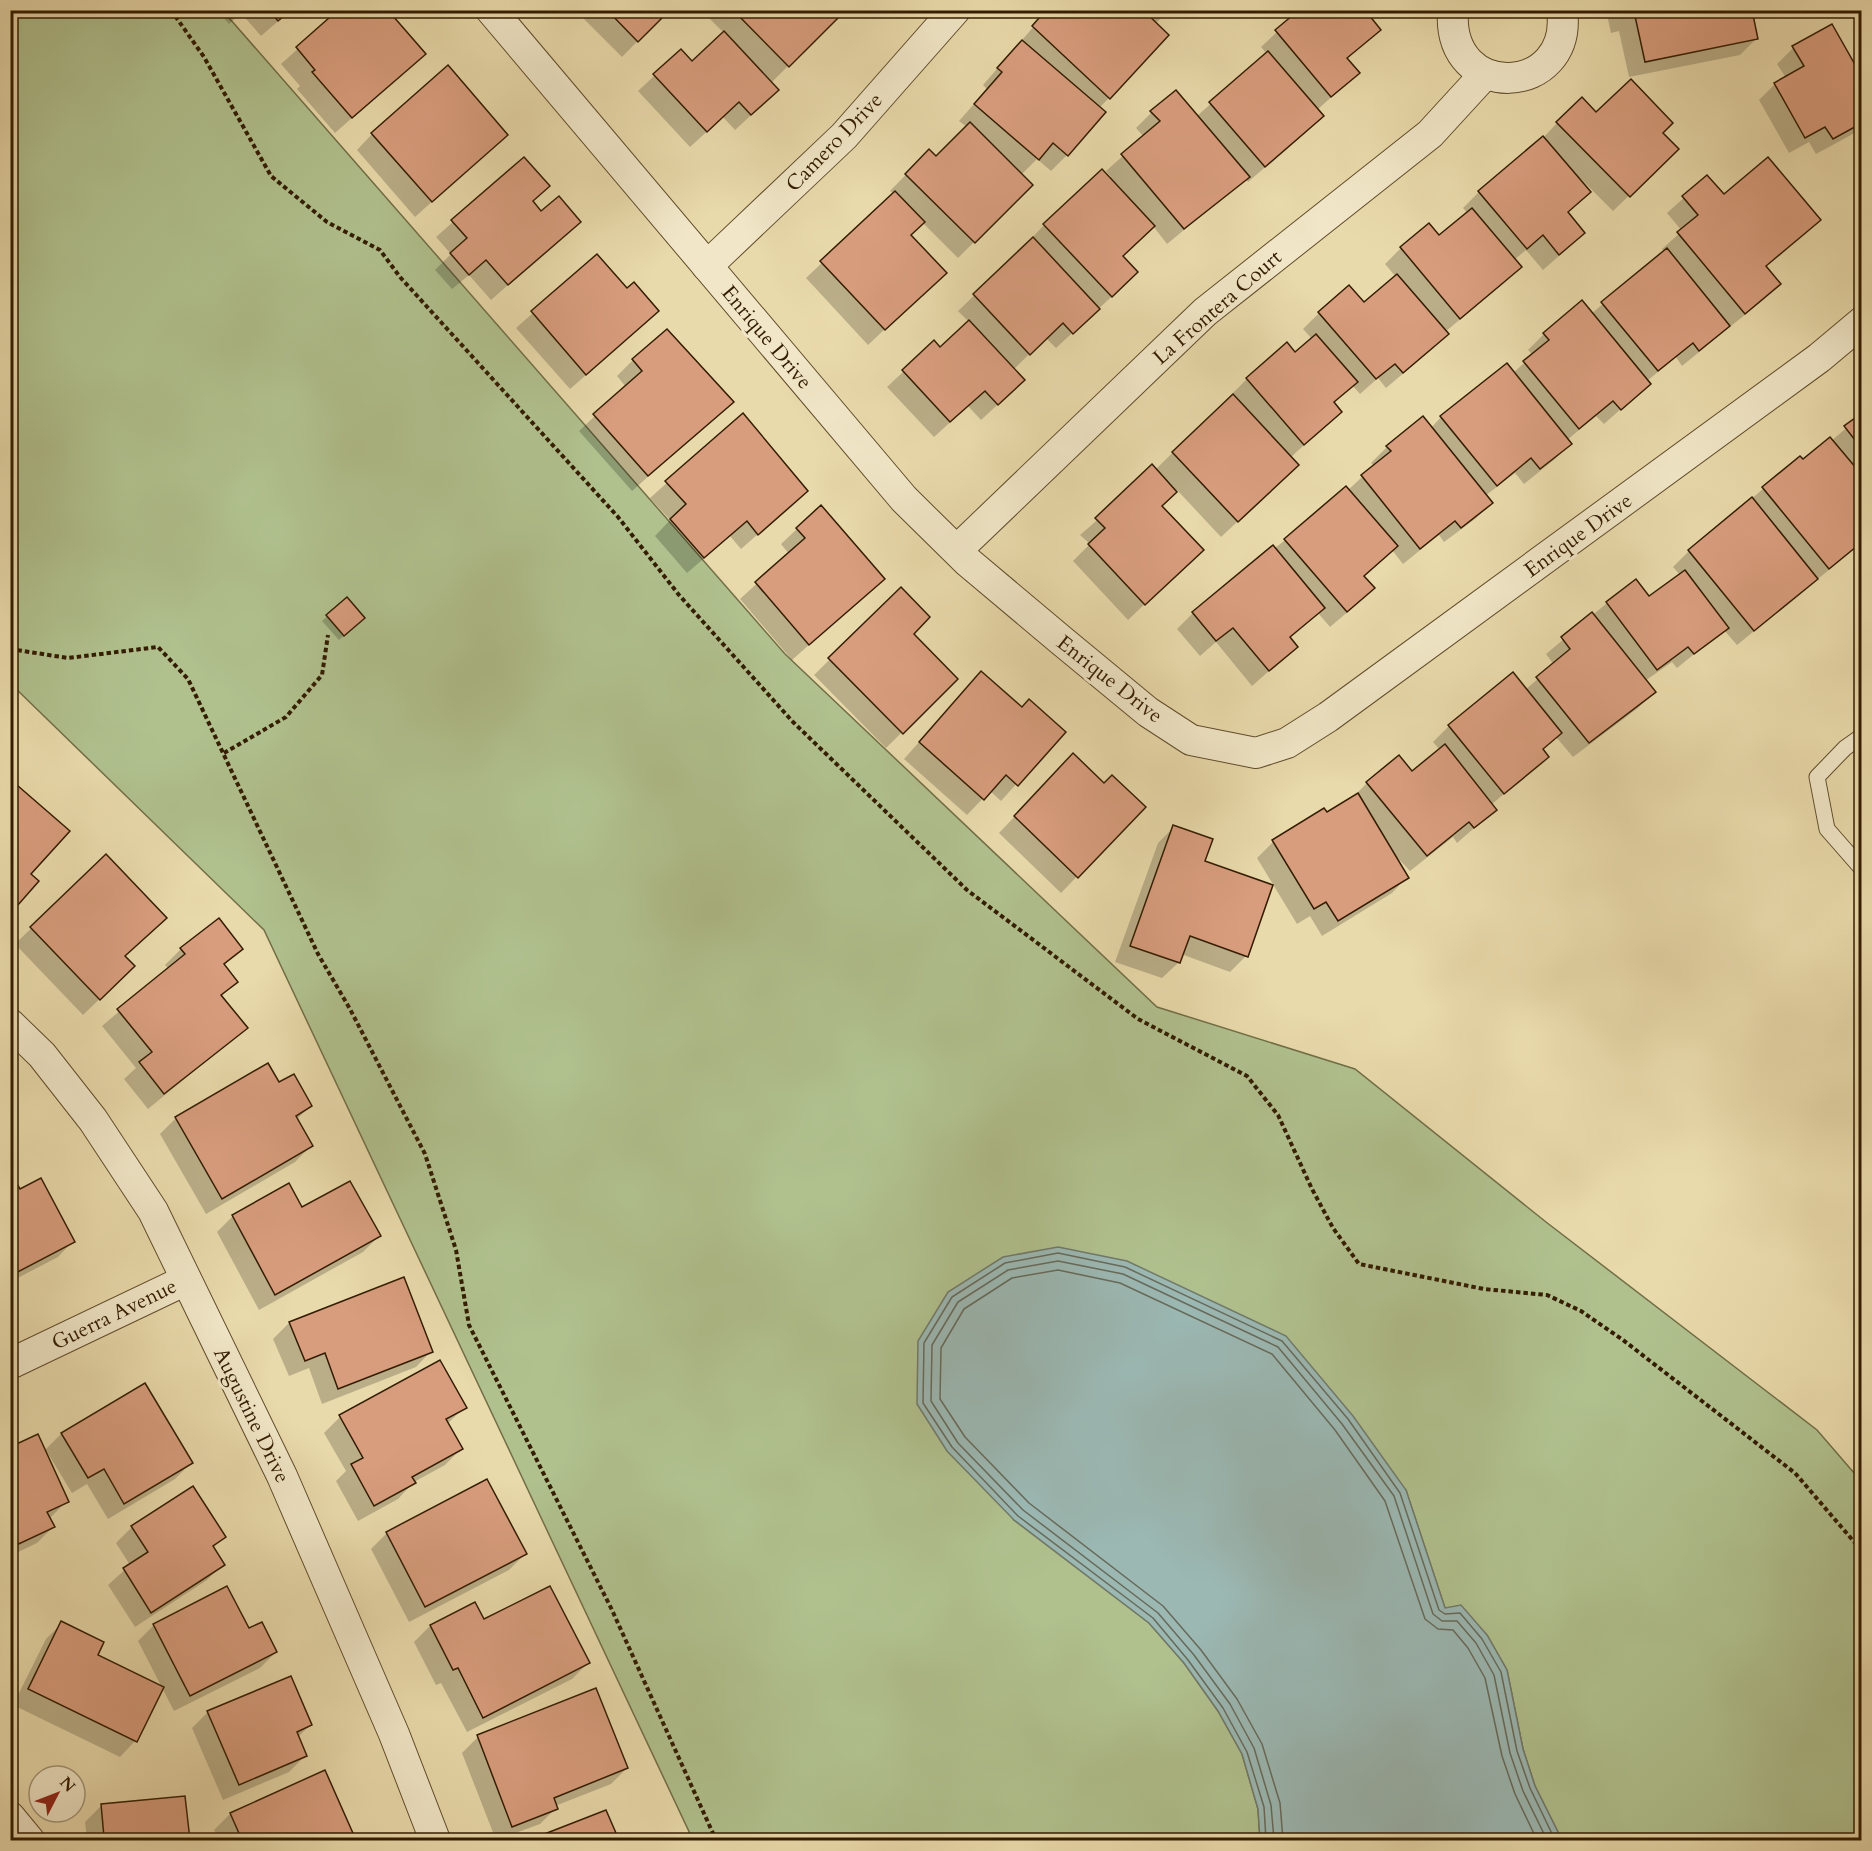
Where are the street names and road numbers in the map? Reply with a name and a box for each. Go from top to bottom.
street label: Camero Drive [780,86,889,198]
street label: La Frontera Court [1147,243,1288,371]
street label: Enrique Drive [715,279,819,395]
street label: Enrique Drive [1518,486,1638,585]
street label: Enrique Drive [1051,629,1169,730]
street label: Guerra Avenue [47,1272,182,1357]
street label: Augustine Drive [206,1343,297,1488]

